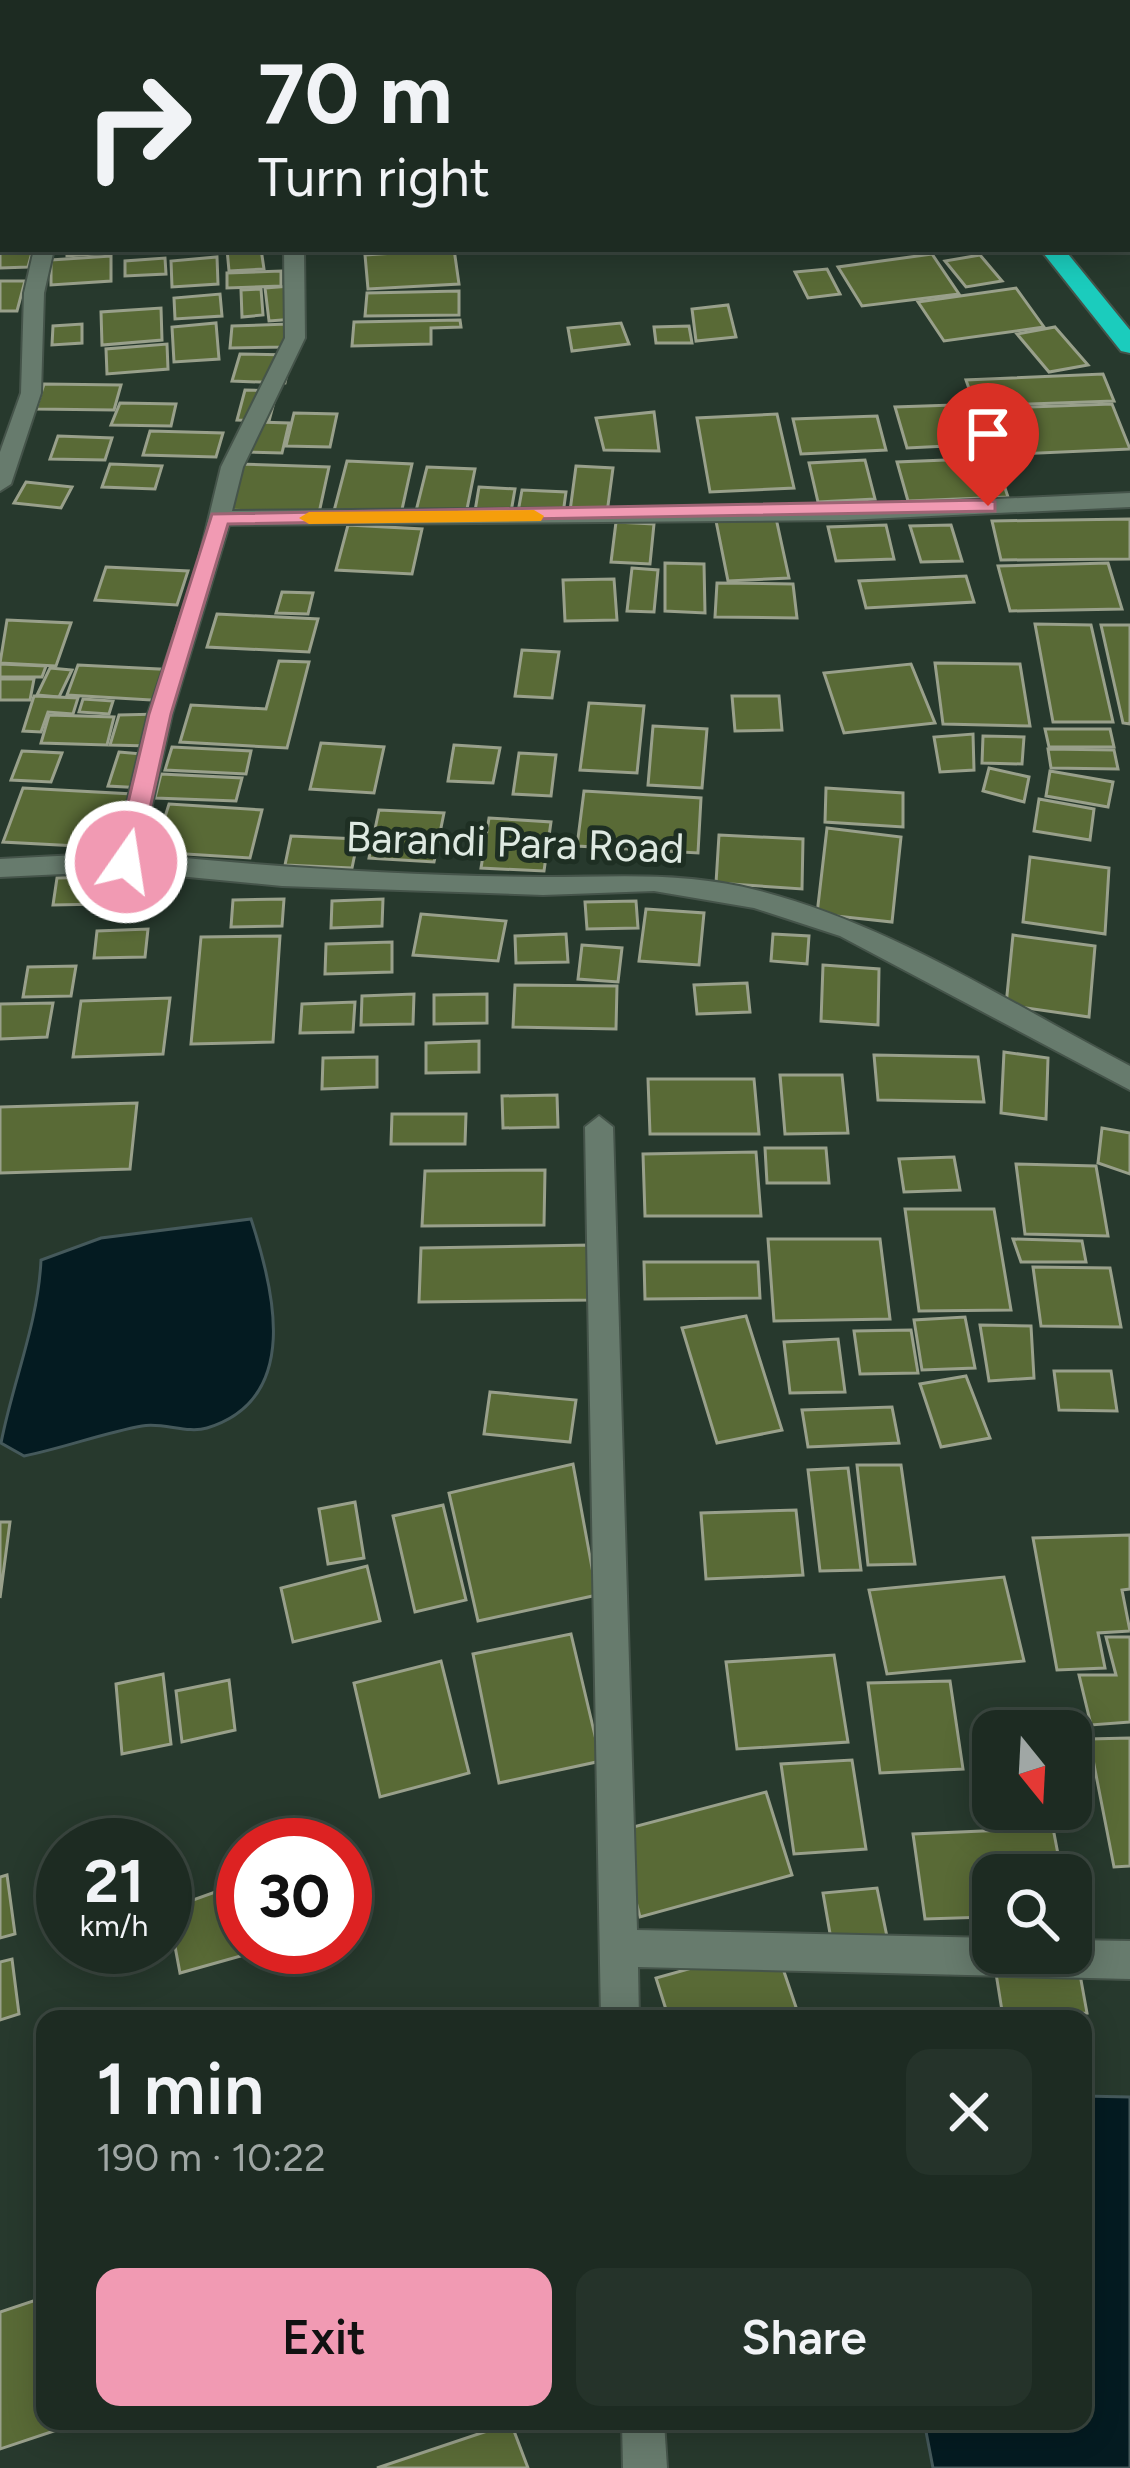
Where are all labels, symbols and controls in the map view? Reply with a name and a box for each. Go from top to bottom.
text: 70 m [258,43,452,144]
icon: right [60,48,216,204]
text: Turn right [258,145,490,210]
pin [937,383,1039,506]
icon: arrive [955,401,1021,467]
position arrow [63,799,189,925]
street label: Barandi Para Road [345,811,685,874]
north arrow [972,1710,1092,1830]
map controls [972,1710,1092,1974]
speed limit sign: 30 [216,1818,372,1974]
text: 21 [84,1845,144,1917]
button: search [972,1854,1092,1974]
text: km/h [80,1907,148,1944]
text: 1 min [96,2046,264,2132]
button: close [906,2049,1032,2175]
text: 190 m · 10:22 [96,2134,326,2181]
button: Exit [96,2268,552,2406]
button: Share [576,2268,1032,2406]

